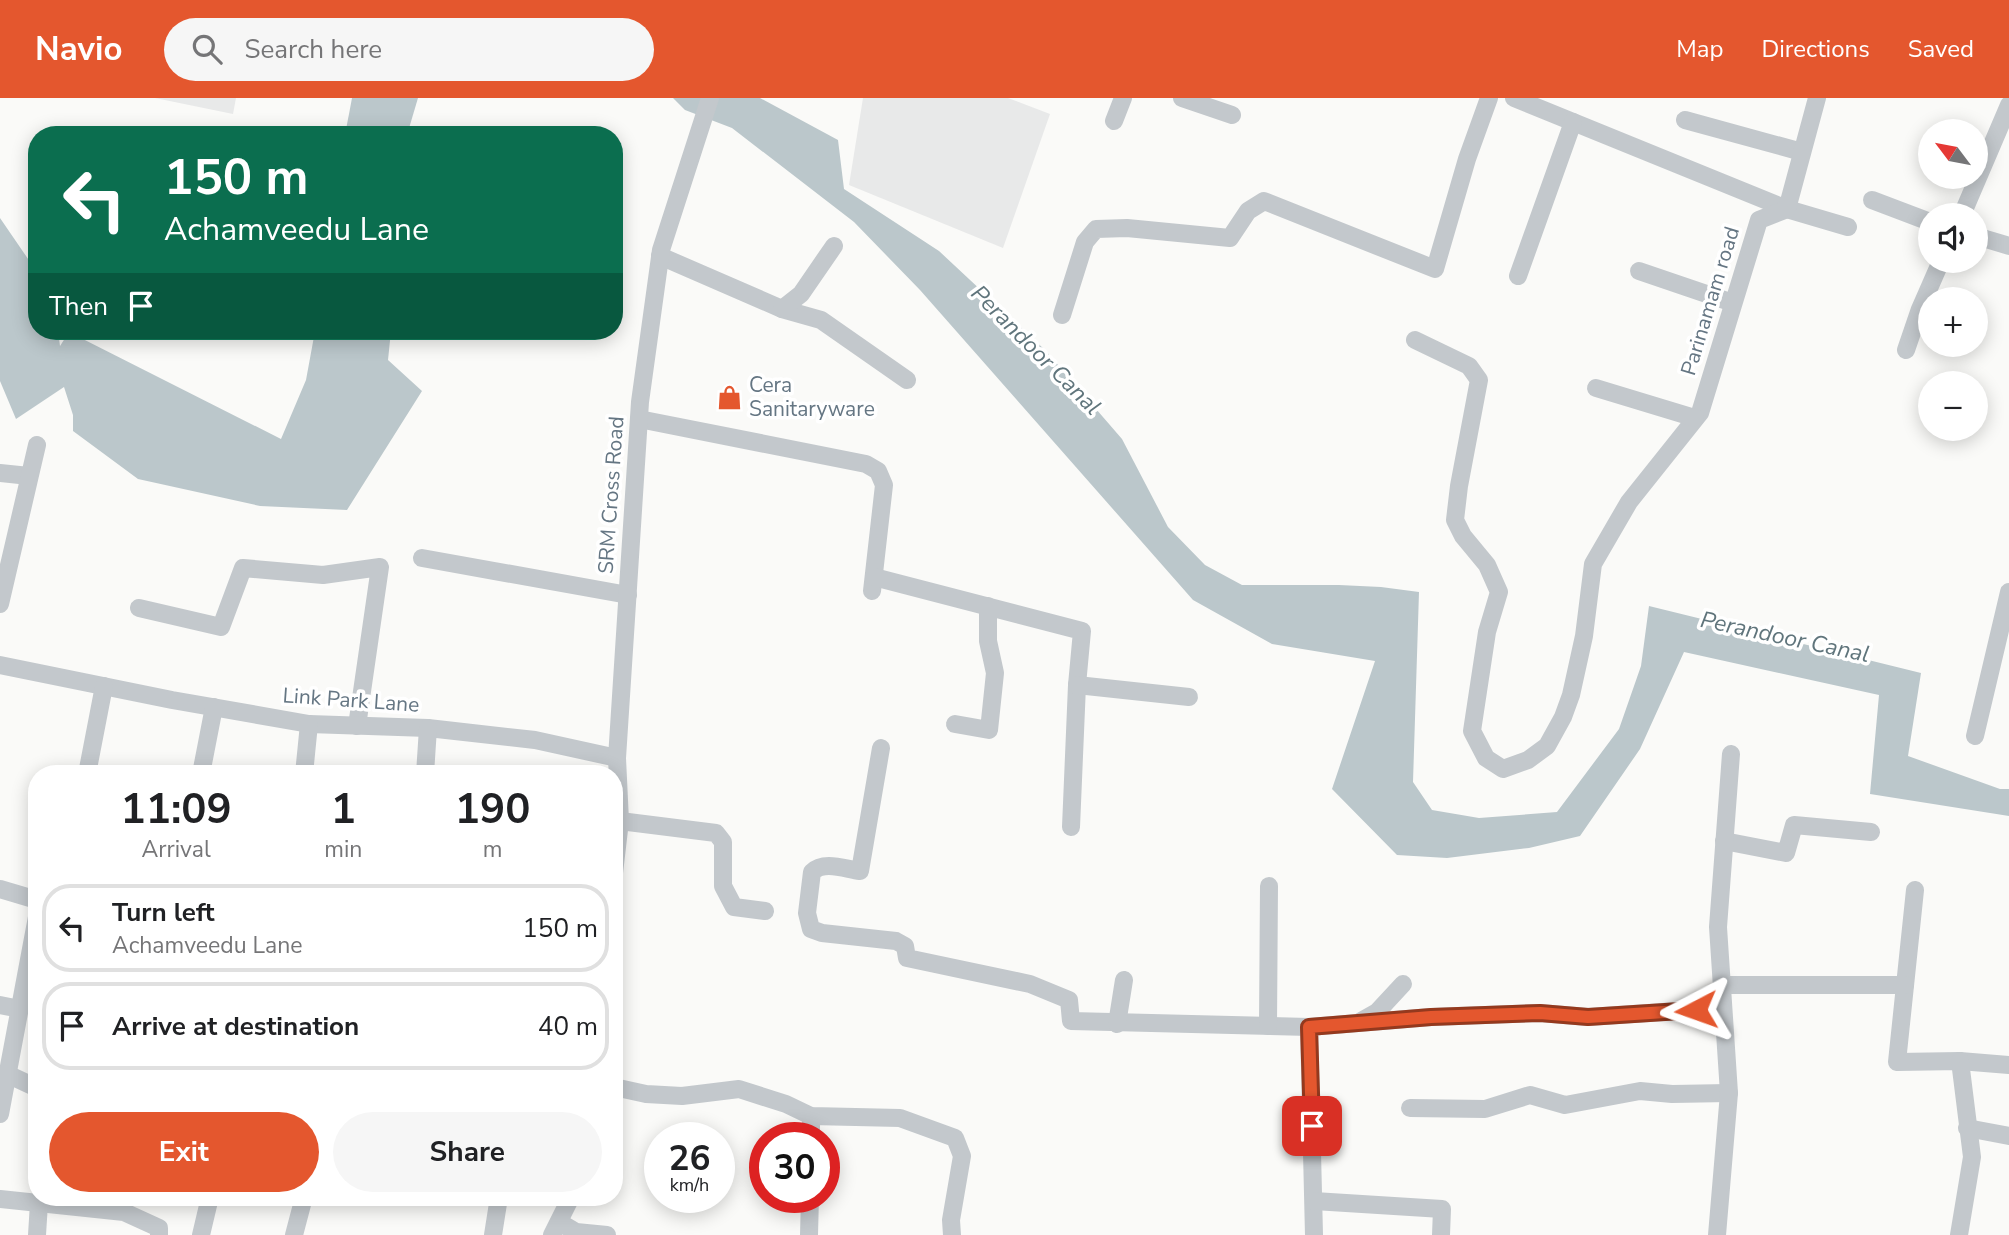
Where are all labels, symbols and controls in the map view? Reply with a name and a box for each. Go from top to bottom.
search box [164,18,654,81]
text: Navio [35,27,122,72]
icon: search [188,30,226,68]
text: Search here [244,32,382,67]
text: Map [1676,33,1723,65]
text: Directions [1761,33,1870,65]
text: Saved [1908,33,1974,65]
north arrow [1918,119,1988,189]
map controls [1918,119,1988,441]
text: 150 m [164,144,308,211]
icon: left [49,154,140,245]
button: sound [1918,203,1988,273]
text: Achamveedu Lane [164,208,429,251]
street label: Parinamam road [1674,223,1746,379]
water label: Perandoor Canal [964,278,1108,422]
icon: arrive [122,287,160,325]
button: + [1918,287,1988,357]
text: Then [49,289,108,324]
place label: Cera Sanitaryware [749,371,875,423]
button: − [1918,371,1988,441]
shop icon: Cera Sanitaryware [715,383,743,411]
street label: SRM Cross Road [592,415,630,575]
water label: Perandoor Canal [1698,604,1872,670]
street label: Link Park Lane [282,681,420,719]
text: 11:09 [121,781,232,838]
text: 1 [331,781,356,838]
text: 190 [455,781,530,838]
text: Arrival [142,834,211,865]
text: min [324,834,362,865]
text: m [483,834,503,865]
text: Turn left [112,895,215,930]
icon: left [53,909,91,947]
text: 150 m [522,911,598,946]
text: Achamveedu Lane [112,930,302,961]
position arrow [1659,973,1733,1047]
icon: arrive [53,1007,91,1045]
text: Arrive at destination [112,1009,359,1044]
text: 40 m [538,1009,598,1044]
pin [1282,1096,1342,1156]
icon: arrive [1293,1107,1331,1145]
button: Exit [49,1112,319,1192]
button: Share [333,1112,602,1192]
speed limit sign: 30 [749,1122,840,1213]
text: 26 [668,1135,711,1182]
text: km/h [670,1173,709,1197]

